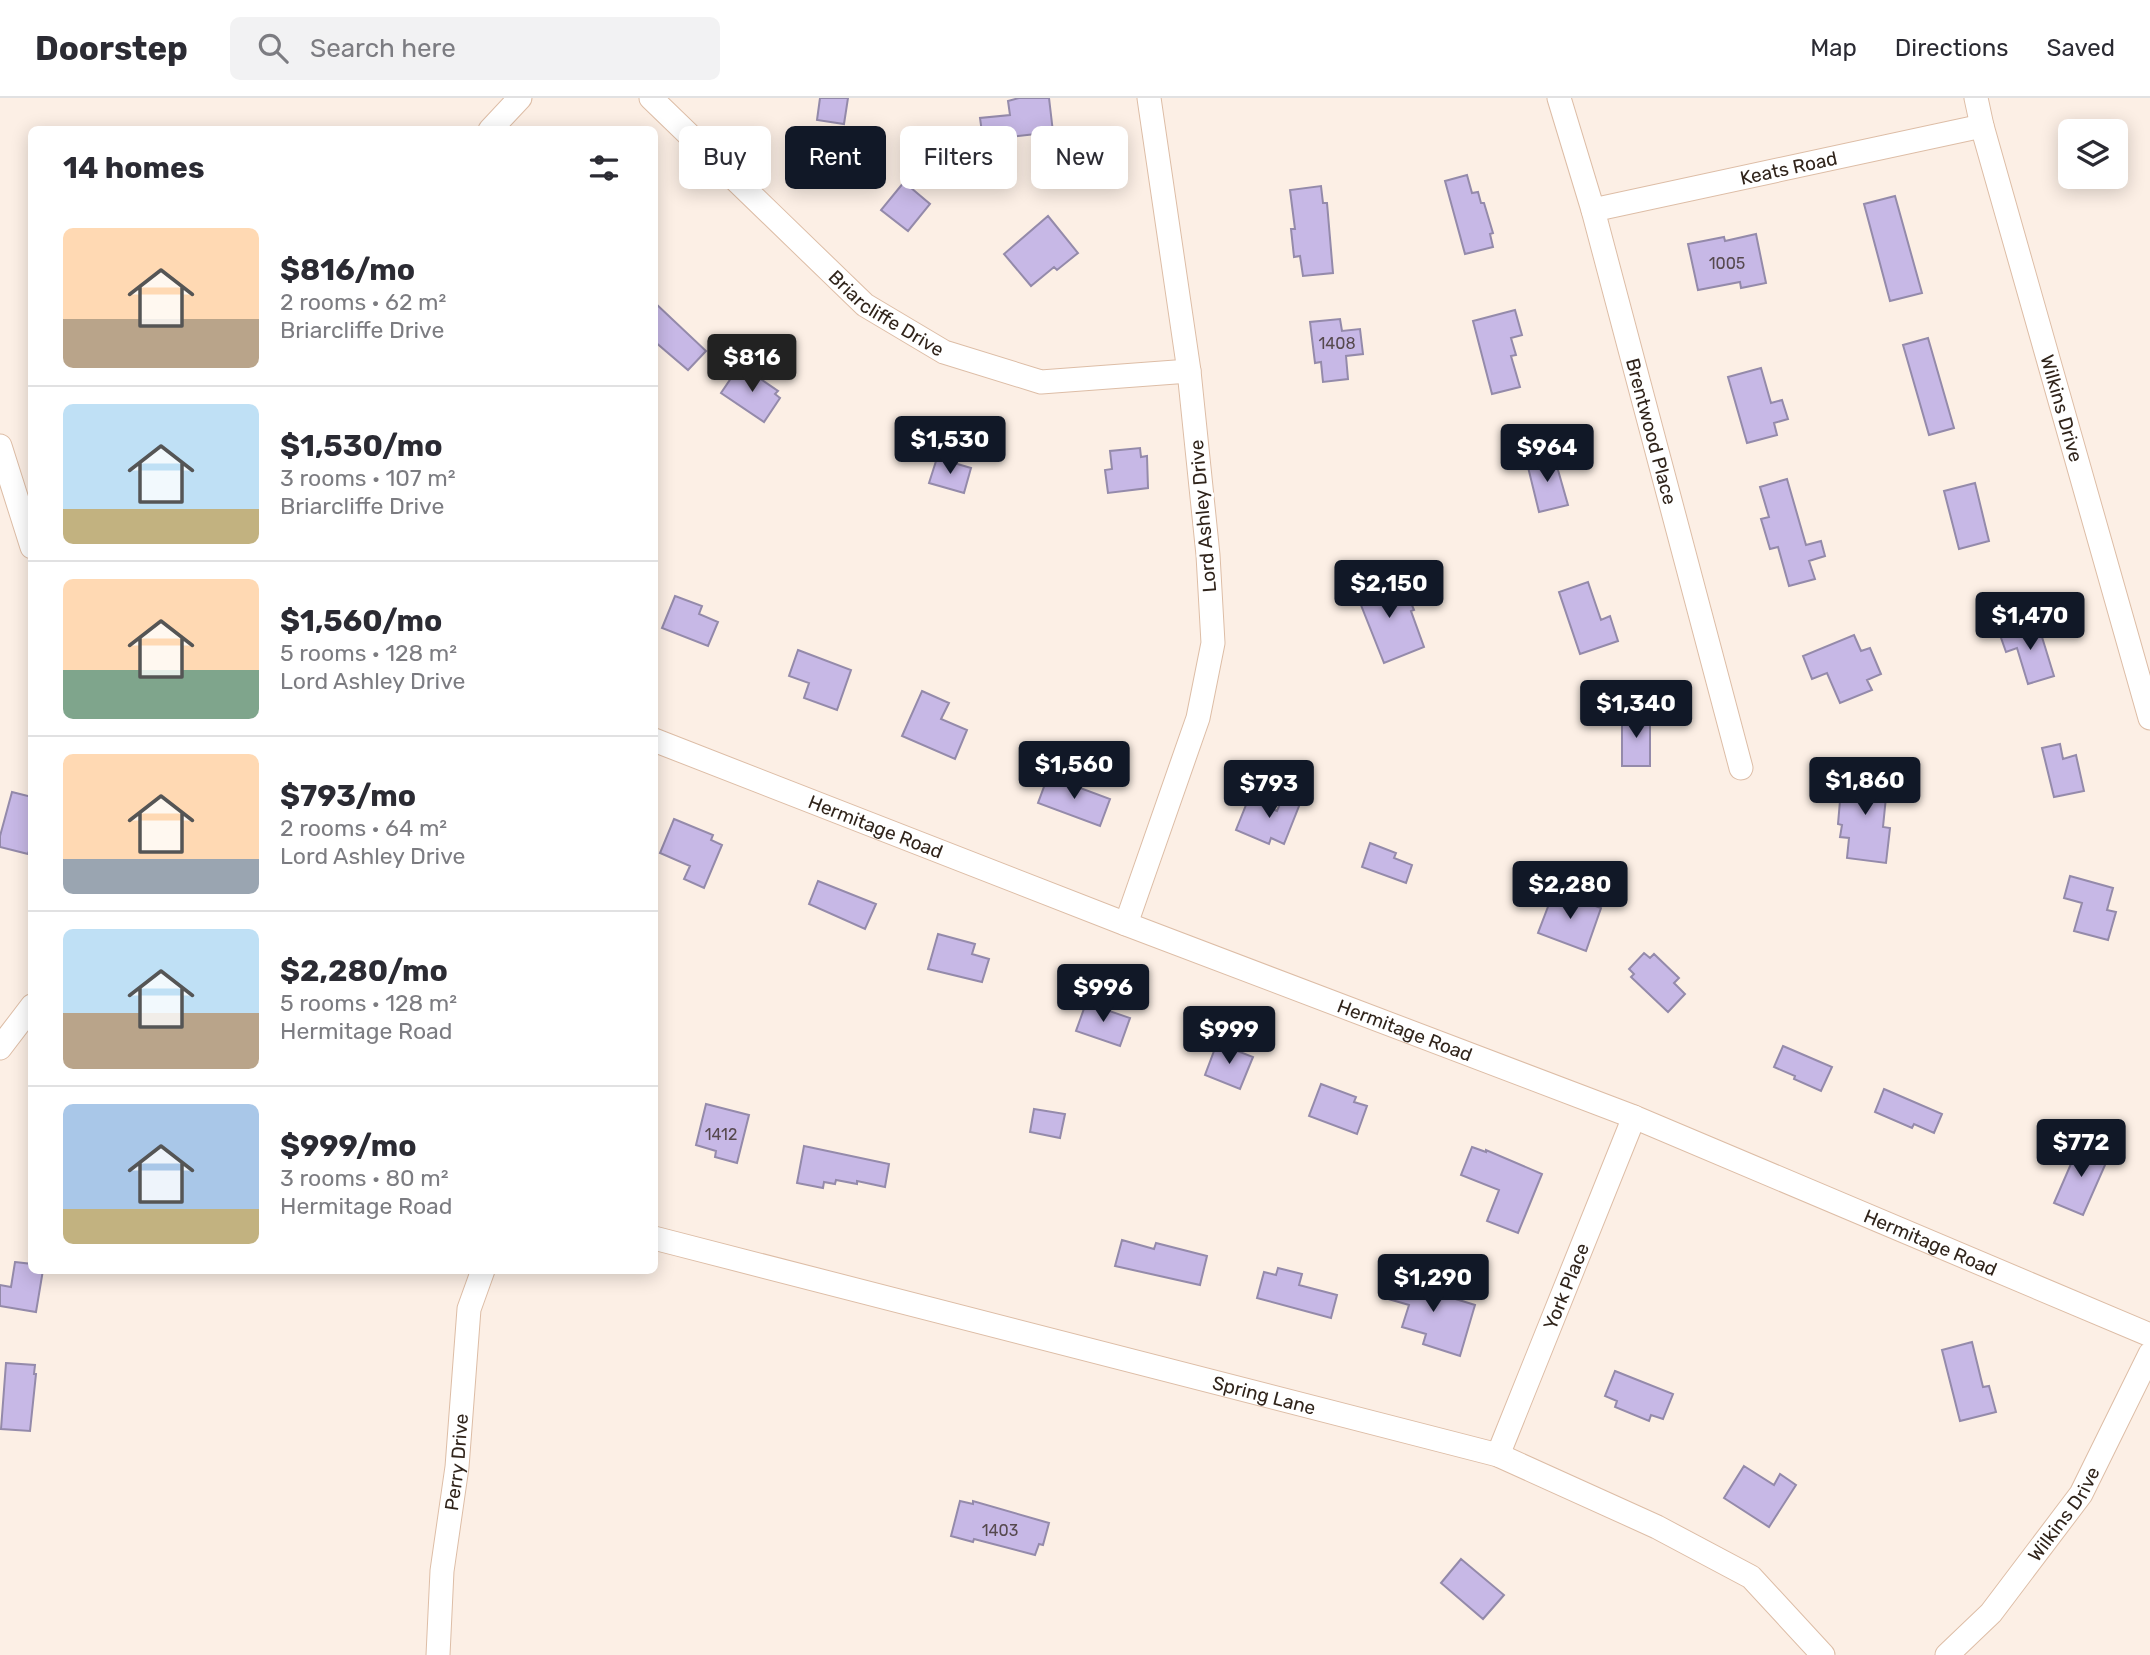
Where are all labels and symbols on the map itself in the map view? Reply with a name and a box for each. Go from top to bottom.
street label: Keats Road [1738,146,1839,189]
house number: 1005 [1709,254,1745,273]
street label: Briarcliffe Drive [824,265,948,361]
pin: $816 [711,334,793,394]
house number: 1408 [1318,334,1356,353]
street label: Wilkins Drive [2036,352,2088,465]
street label: Brentwood Place [1621,356,1682,507]
pin: $1,530 [893,416,1007,476]
pin: $964 [1506,424,1588,484]
street label: Lord Ashley Drive [1185,439,1221,593]
pin: $2,150 [1332,560,1446,620]
pin: $1,470 [1973,592,2087,652]
pin: $1,340 [1579,680,1693,740]
pin: $1,560 [1017,742,1131,801]
pin: $1,860 [1808,758,1922,817]
pin: $793 [1228,760,1310,820]
street label: Hermitage Road [805,790,946,863]
pin: $2,280 [1513,862,1627,921]
pin: $996 [1062,964,1144,1024]
street label: Hermitage Road [1334,994,1476,1066]
pin: $999 [1188,1006,1270,1066]
pin: $772 [2040,1119,2122,1179]
house number: 1412 [705,1125,737,1144]
street label: Hermitage Road [1860,1204,2001,1281]
street label: York Place [1538,1239,1594,1333]
pin: $1,290 [1376,1254,1490,1314]
street label: Spring Lane [1210,1371,1318,1419]
street label: Perry Drive [439,1413,473,1512]
street label: Wilkins Drive [2023,1463,2104,1566]
house number: 1403 [982,1521,1018,1540]

